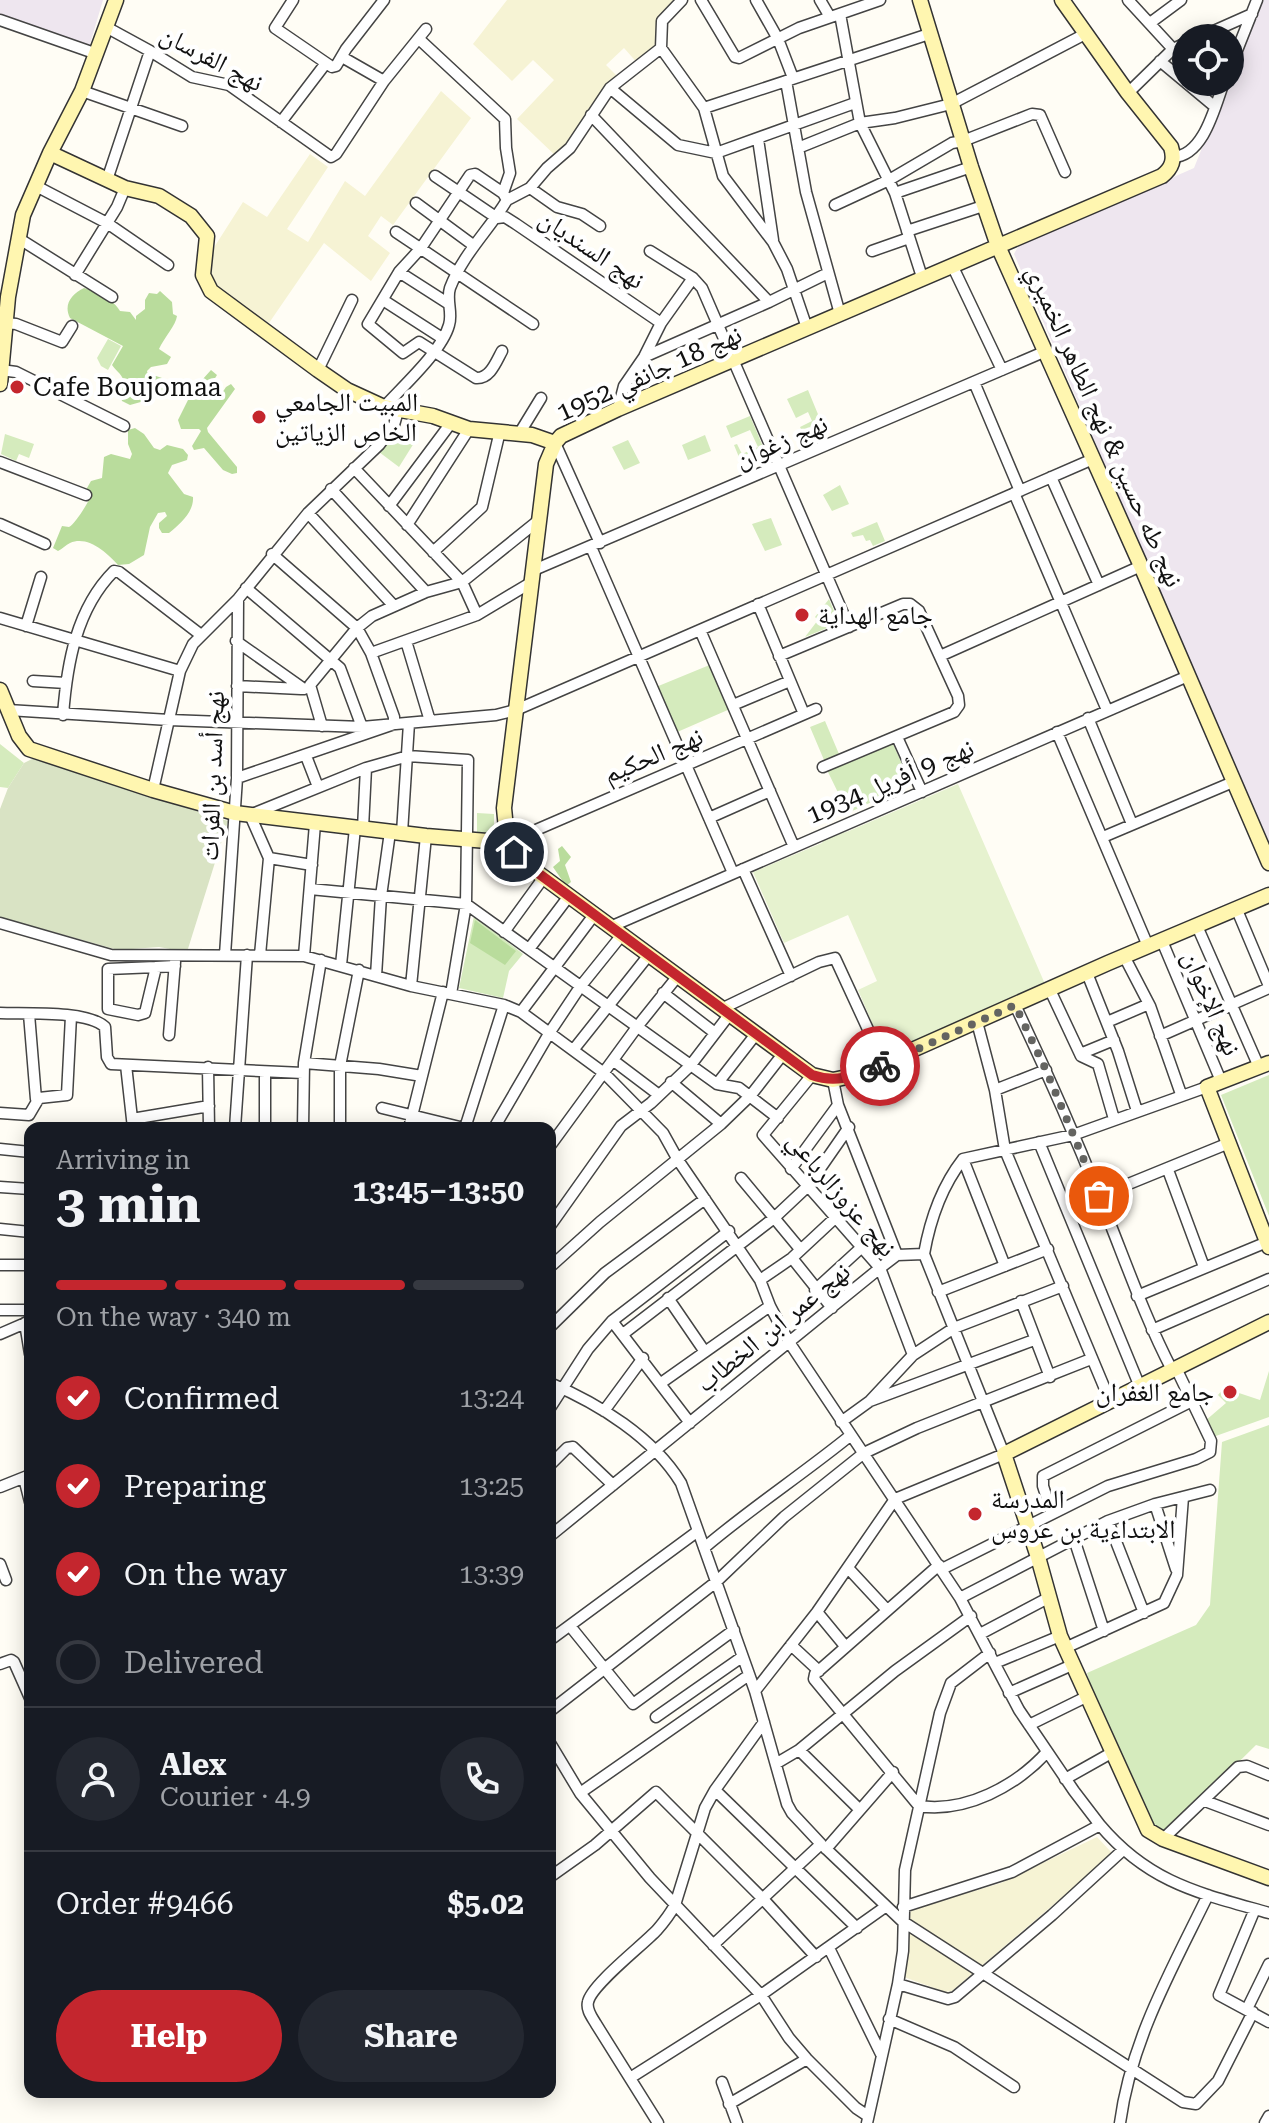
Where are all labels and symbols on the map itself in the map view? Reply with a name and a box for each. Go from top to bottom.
street label: نهج الفرسان [155,18,269,99]
street label: نهج السنديان [533,203,650,297]
street label: نهج طه حسين & نهج الطاهر الخميري [1015,261,1190,594]
street label: نهج 18 جانفي 1952 [552,319,749,432]
place label: Cafe Boujomaa [33,372,222,402]
marker: Cafe Boujomaa [8,378,26,396]
place label: المبيت الجامعي الخاص الزياتين [275,387,418,448]
marker: المبيت الجامعي الخاص الزياتين [250,408,268,426]
street label: نهج زغوان [730,408,833,476]
place label: جامع الهداية [818,600,933,632]
marker: جامع الهداية [793,606,811,624]
street label: نهج أسد بن الفرات [193,690,232,862]
street label: نهج الحكيم [599,721,708,791]
street label: نهج 9 أفريل 1934 [802,732,979,832]
pin [480,818,548,886]
street label: نهج الإخوان [1175,946,1247,1061]
courier [840,1026,920,1106]
street label: نهج عزوزالرباعي [777,1125,903,1266]
pin [1065,1162,1133,1230]
street label: نهج عمر ابن الخطاب [690,1256,857,1400]
place label: جامع الغفران [1096,1377,1214,1409]
marker: جامع الغفران [1221,1383,1239,1401]
place label: المدرسة الابتداءية بن عروس [991,1484,1175,1545]
marker: المدرسة الابتداءية بن عروس [966,1505,984,1523]

